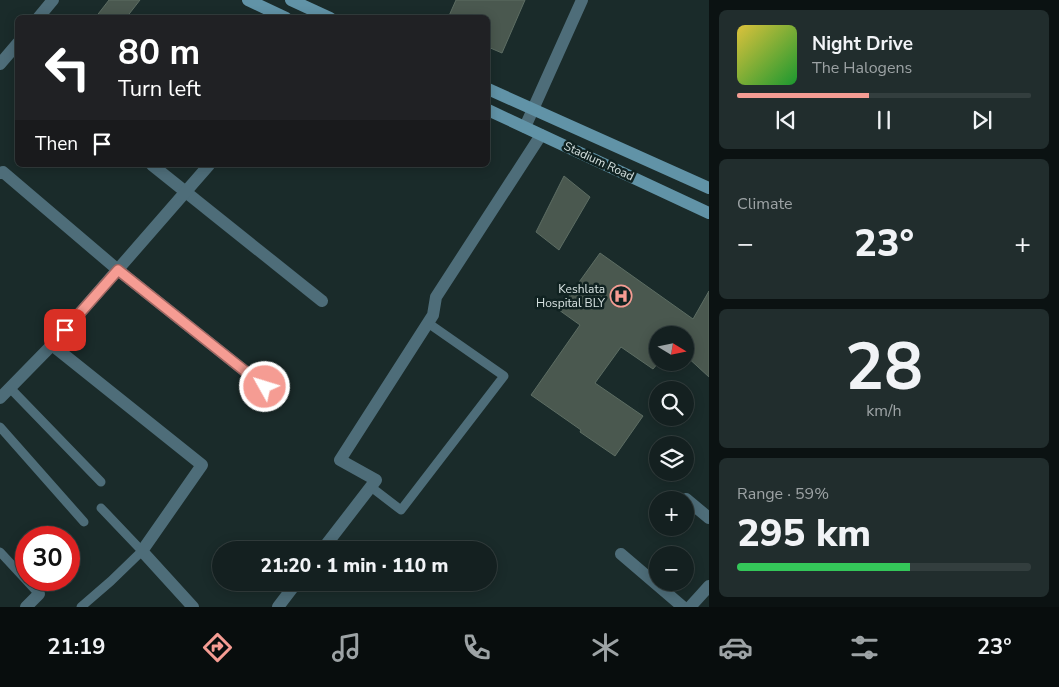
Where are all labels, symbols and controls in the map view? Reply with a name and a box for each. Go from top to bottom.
text: 80 m [118,29,200,76]
text: Night Drive [812,31,913,57]
icon: left [35,35,100,100]
text: The Halogens [812,57,912,79]
text: Turn left [118,74,201,104]
icon: previous [772,106,800,134]
icon: pause [870,106,898,134]
icon: next [968,106,996,134]
icon: arrive [88,130,116,158]
text: Then [35,131,78,157]
street label: Stadium Road [561,138,637,184]
text: Climate [737,193,792,215]
text: 23° [854,218,914,269]
text: − [737,225,754,263]
text: + [1014,225,1031,263]
place label: Keshlata Hospital BLY [536,281,606,311]
hospital icon: Keshlata Hospital BLY [609,284,633,308]
pin [44,309,86,351]
icon: arrive [51,316,79,344]
text: 28 [845,323,923,412]
north arrow [649,326,694,371]
map controls [649,326,694,591]
position arrow [238,360,290,412]
button: search [649,381,694,426]
text: km/h [866,400,902,422]
button: layers [649,436,694,481]
text: Range · 59% [737,483,829,505]
button: + [649,491,694,536]
text: 295 km [737,508,871,559]
speed limit sign: 30 [15,526,80,591]
button: − [649,546,694,591]
text: 21:20 · 1 min · 110 m [261,553,448,579]
icon: directions [200,630,235,665]
icon: music [329,630,364,665]
icon: phone [459,630,494,665]
icon: climate [588,630,623,665]
icon: car [718,630,753,665]
icon: filters [847,630,882,665]
text: 21:19 [47,632,106,662]
text: 23° [977,632,1012,662]

